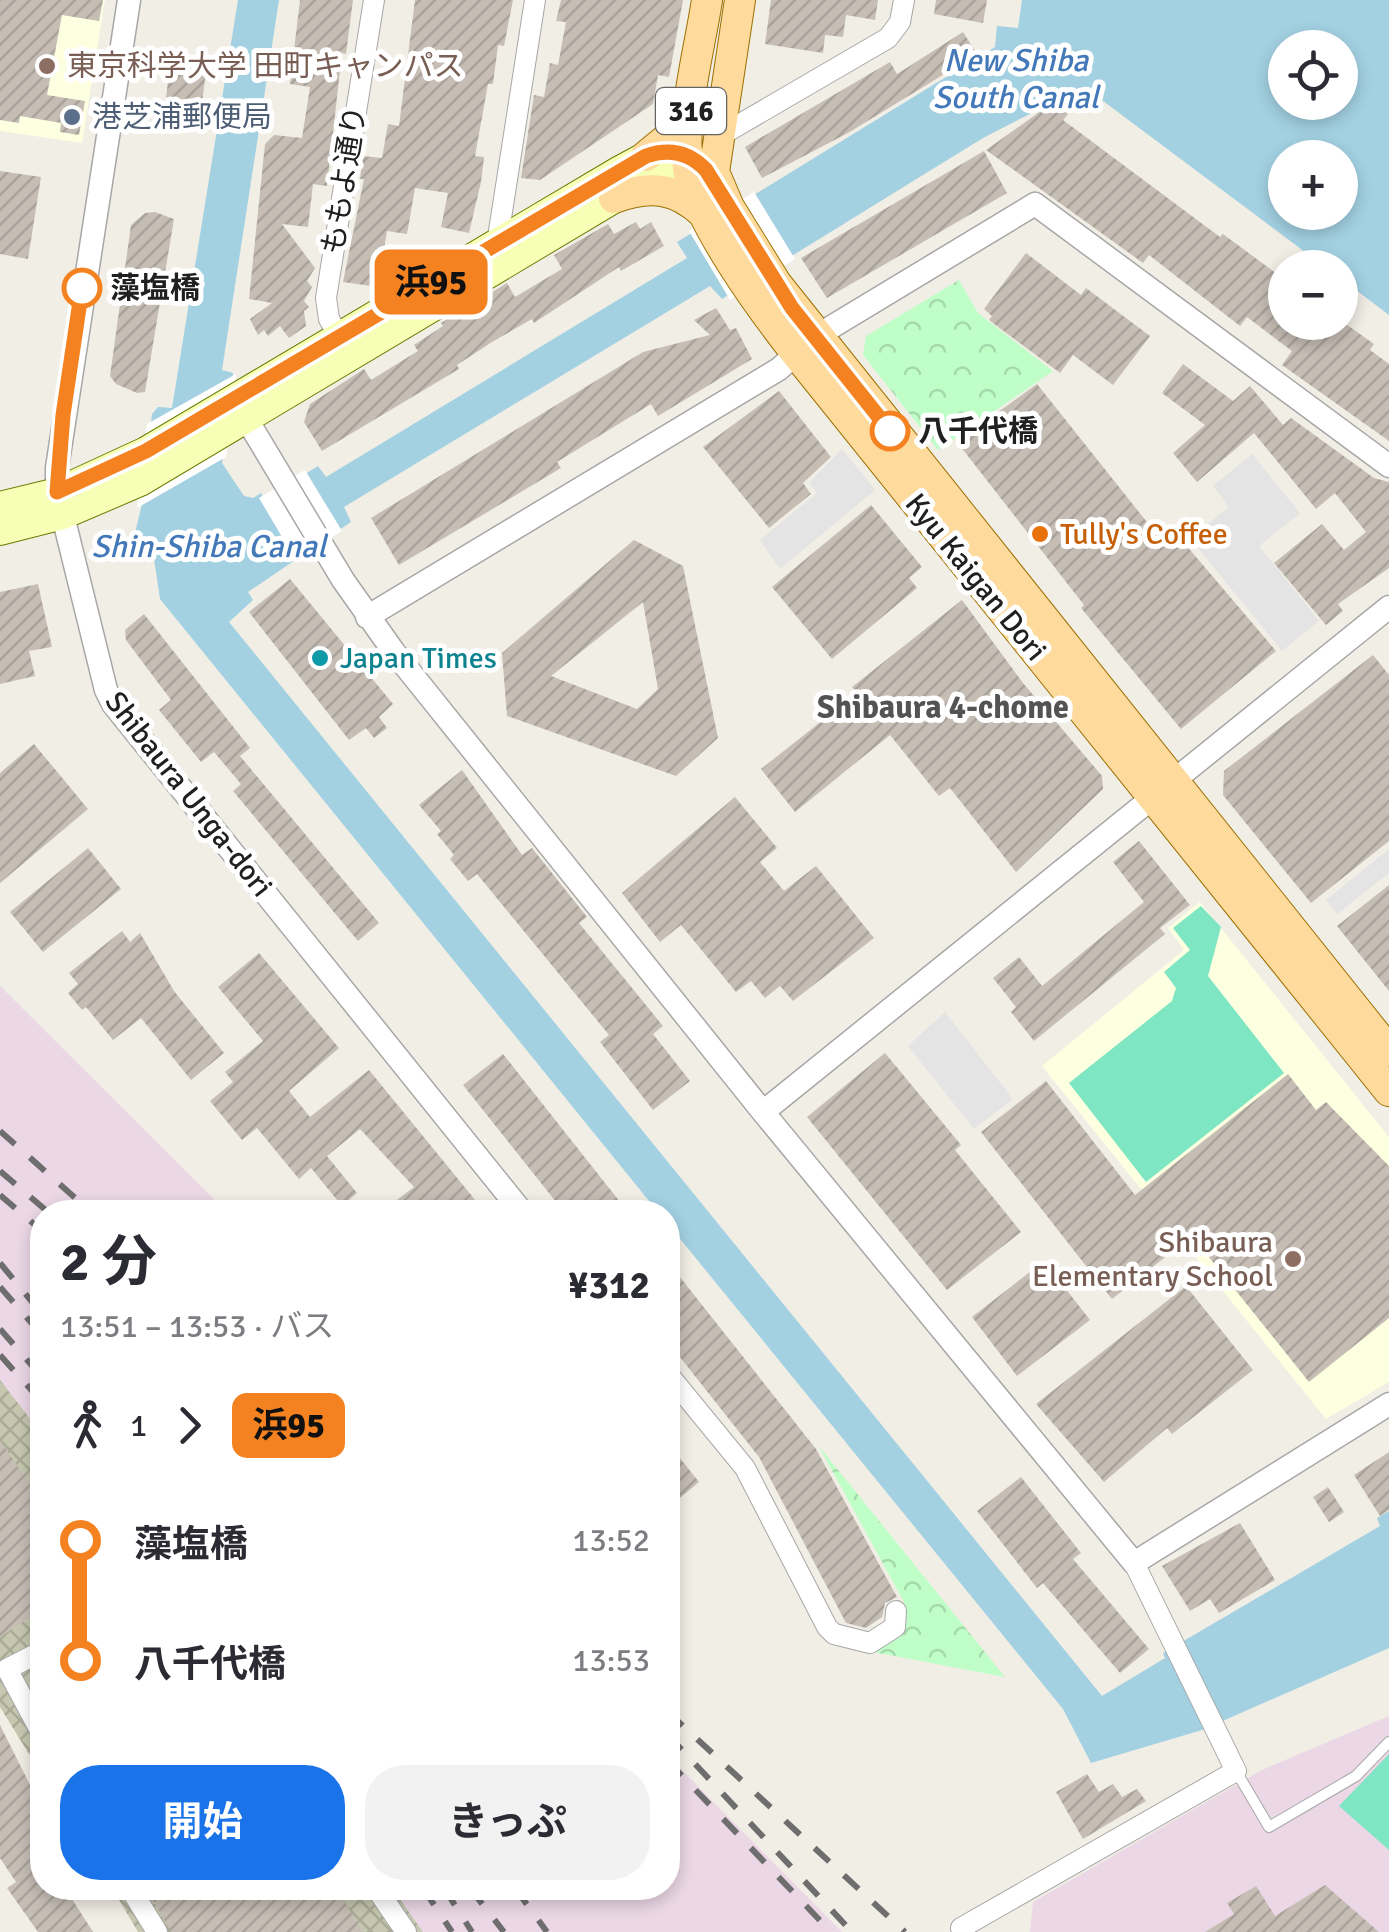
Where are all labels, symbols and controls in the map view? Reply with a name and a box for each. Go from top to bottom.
map controls [1268,30,1358,340]
button: locate [1268,30,1358,120]
water label: New Shiba South Canal [933,41,1102,117]
place label: 東京科学大学 田町キャンパス [67,48,464,85]
marker: 東京科学大学 田町キャンパス [36,55,58,77]
road number: 316 [656,88,726,134]
place label: 港芝浦郵便局 [92,99,272,136]
street label: ももよ通り [314,103,374,257]
marker: 港芝浦郵便局 [61,106,83,128]
button: + [1268,140,1358,230]
line badge: 浜95 [374,250,488,314]
button: − [1268,250,1358,340]
text: 浜95 [395,261,467,304]
marker: 藻塩橋 [63,269,101,307]
place label: 藻塩橋 [110,270,200,307]
marker: 八千代橋 [871,412,909,450]
place label: 八千代橋 [918,413,1038,450]
street label: Kyu Kaigan Dori [897,486,1054,668]
place label: Tully's Coffee [1060,516,1228,553]
marker: Tully's Coffee [1029,523,1051,545]
water label: Shin-Shiba Canal [92,527,329,566]
place label: Japan Times [340,640,497,677]
marker: Japan Times [309,647,331,669]
street label: Shibaura Unga-dori [97,684,280,904]
district label: Shibaura 4-chome [817,688,1069,727]
place label: Shibaura Elementary School [1032,1224,1273,1295]
text: 2 分 [60,1228,157,1296]
marker: Shibaura Elementary School [1282,1248,1304,1270]
text: ¥312 [568,1262,650,1309]
text: 13:51 – 13:53 · バス [60,1307,334,1346]
icon: walk [60,1398,115,1453]
icon: forward [162,1398,217,1453]
text: 浜95 [252,1404,325,1447]
text: 1 [130,1406,147,1445]
text: 藻塩橋 [134,1521,248,1568]
text: 13:52 [572,1521,650,1560]
text: 八千代橋 [134,1641,286,1688]
text: 13:53 [572,1641,650,1680]
button: 開始 [60,1765,345,1880]
button: きっぷ [365,1765,650,1880]

